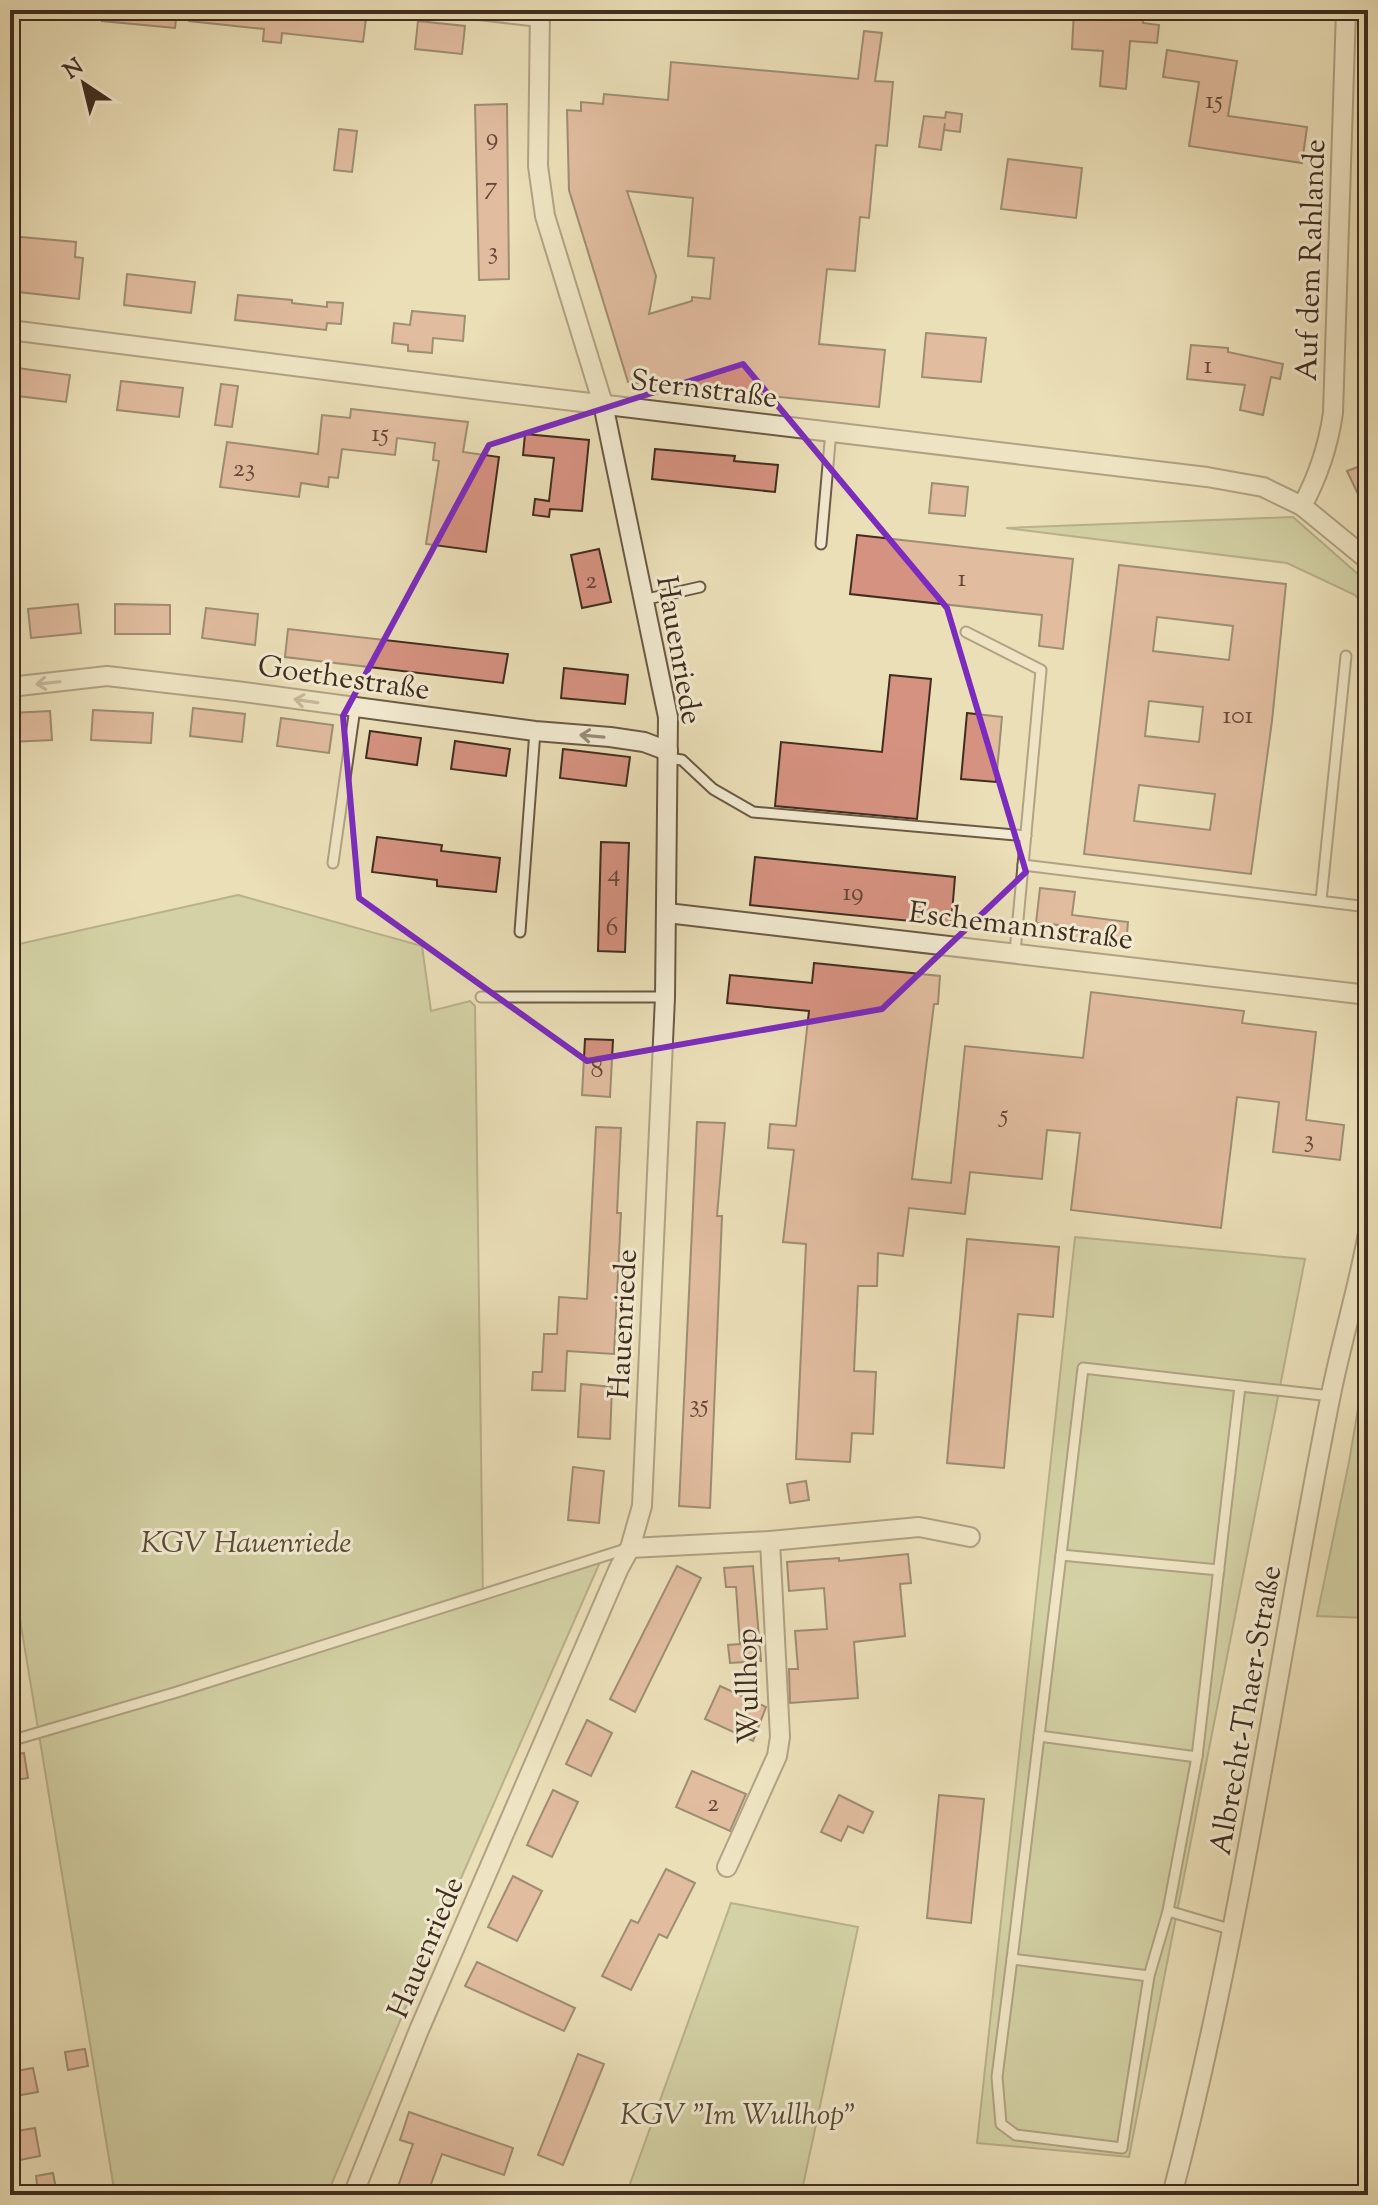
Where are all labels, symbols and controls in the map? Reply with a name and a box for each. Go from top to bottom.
north arrow [44,44,124,124]
text: N [58,52,91,88]
house number: 15 [1205,83,1223,120]
house number: 9 [486,120,498,157]
street label: Auf dem Rahlande [1287,138,1338,382]
house number: 7 [484,169,498,206]
house number: 3 [488,234,498,271]
house number: 1 [1204,348,1213,385]
street label: Sternstraße [628,360,780,421]
house number: 15 [371,416,389,453]
house number: 23 [233,451,255,488]
house number: 1 [958,561,967,598]
house number: 2 [585,563,597,600]
street label: Hauenriede [643,573,712,728]
street label: Goethestraße [255,646,432,713]
one-way arrow [35,675,62,690]
one-way arrow [294,693,320,708]
house number: 101 [1223,698,1254,735]
one-way arrow [579,728,606,743]
house number: 4 [607,856,621,893]
house number: 19 [842,875,864,912]
street label: Eschemannstraße [906,892,1135,963]
house number: 6 [606,910,618,947]
house number: 8 [590,1052,604,1089]
house number: 5 [998,1097,1009,1134]
house number: 3 [1304,1122,1314,1159]
street label: Hauenriede [599,1248,650,1400]
house number: 35 [689,1387,709,1424]
park label: KGV Hauenriede [141,1523,351,1566]
street label: Albrecht-Thaer-Straße [1201,1562,1294,1859]
street label: Wullhop [727,1628,772,1744]
house number: 2 [707,1786,719,1823]
street label: Hauenriede [378,1871,476,2025]
park label: KGV "Im Wullhop" [620,2095,856,2138]

